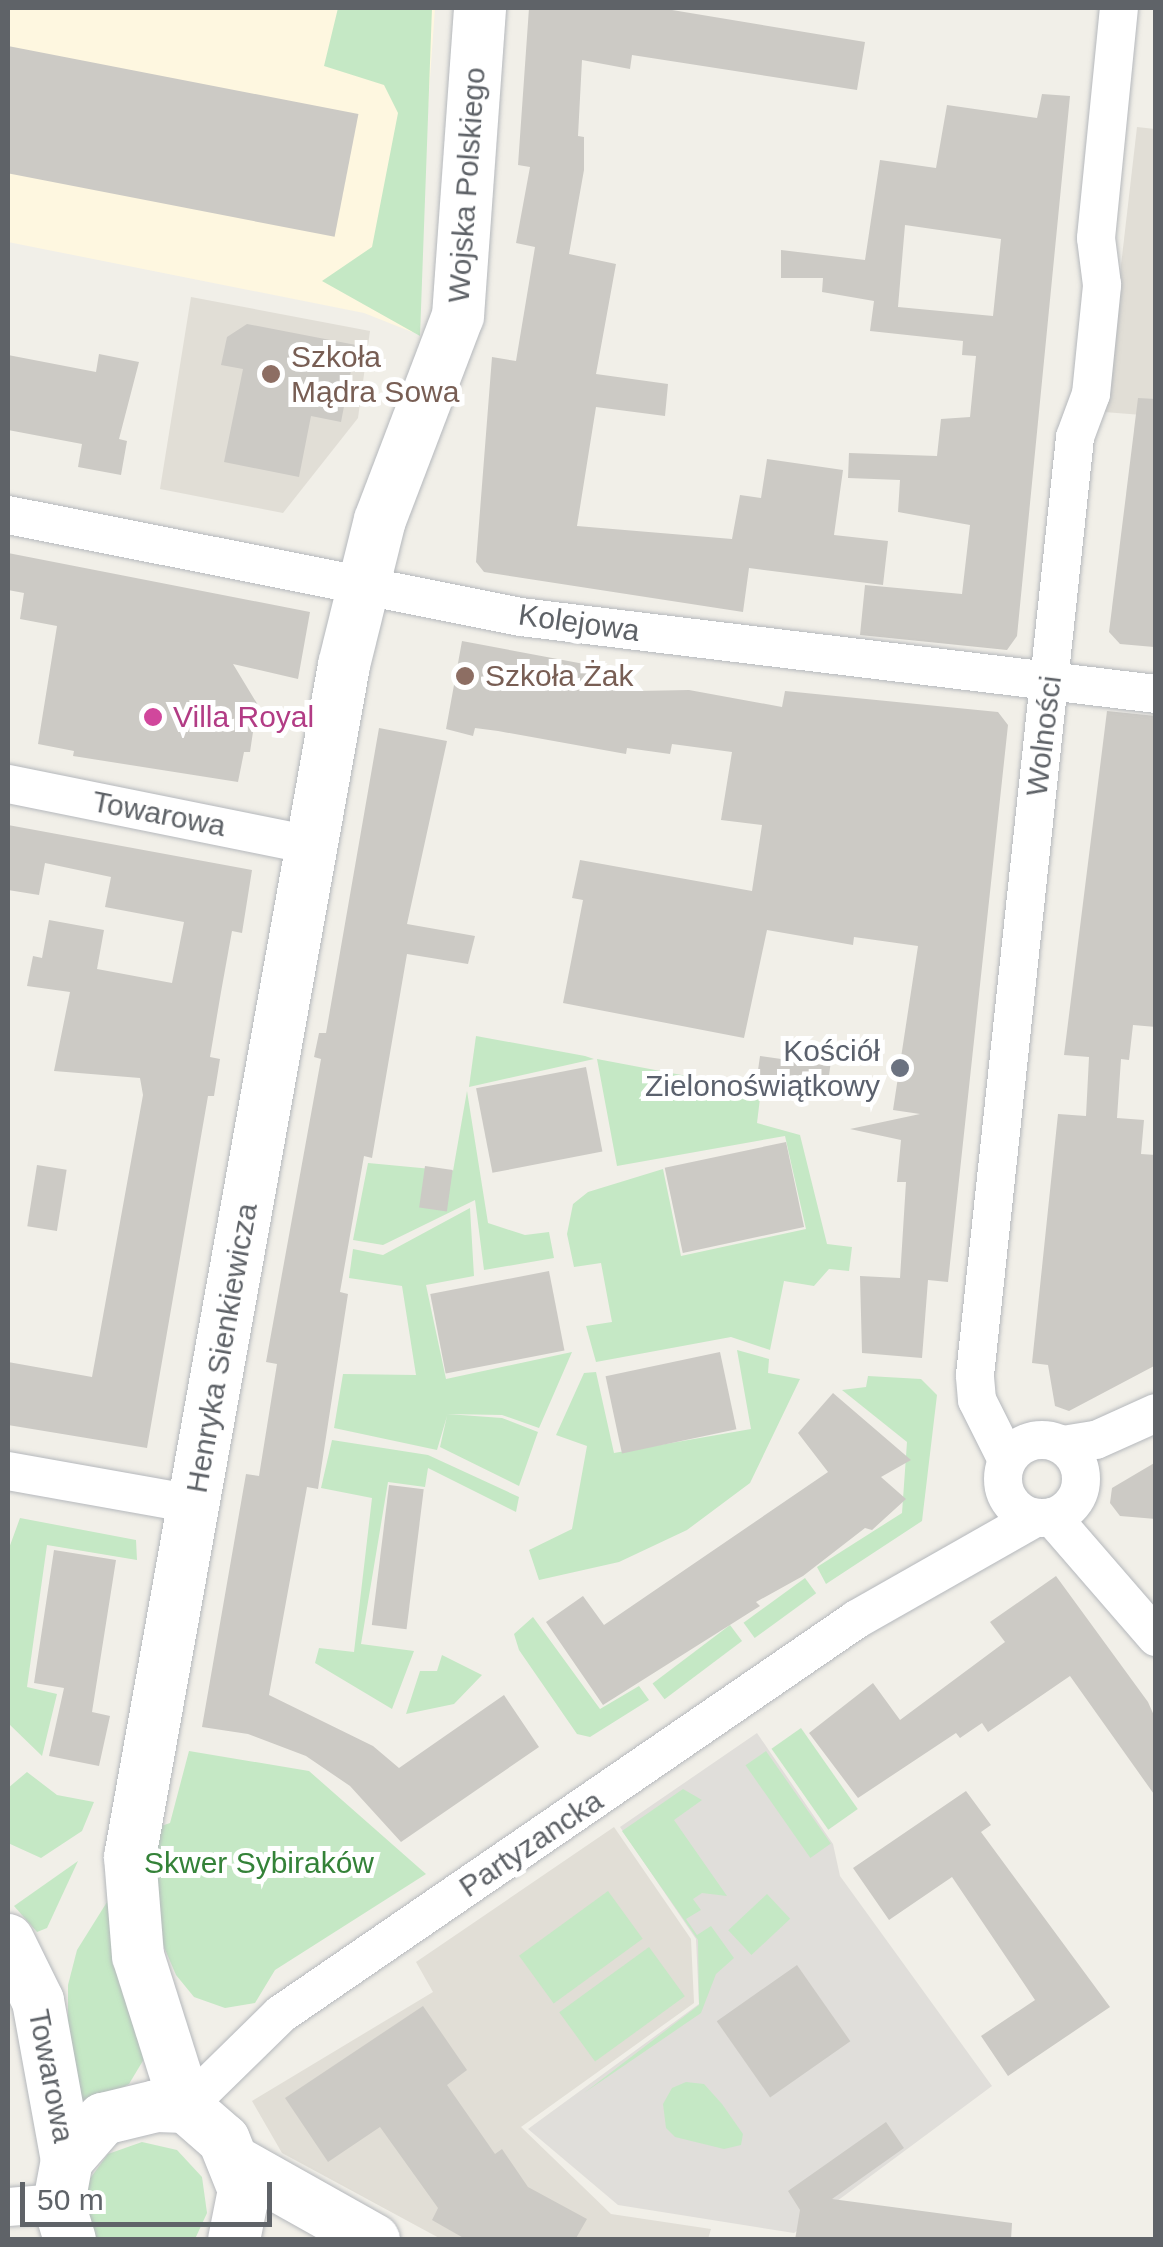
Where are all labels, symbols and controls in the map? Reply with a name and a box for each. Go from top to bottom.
street label: Wojska Polskiego [441,66,493,304]
place label: Szkoła Mądra Sowa [291,339,459,410]
marker: Szkoła Mądra Sowa [260,363,282,385]
street label: Kolejowa [516,597,642,649]
place label: Szkoła Żak [485,658,633,694]
marker: Szkoła Żak [454,665,476,687]
street label: Wolności [1019,674,1069,798]
place label: Villa Royal [173,699,314,735]
marker: Villa Royal [142,706,164,728]
street label: Towarowa [89,783,229,845]
place label: Kościół Zielonoświątkowy [645,1033,880,1104]
marker: Kościół Zielonoświątkowy [889,1057,911,1079]
street label: Henryka Sienkiewicza [179,1200,265,1496]
street label: Partyzancka [453,1783,609,1905]
park label: Skwer Sybiraków [144,1845,374,1881]
street label: Towarowa [20,2006,82,2146]
scale bar [25,2162,278,2224]
text: 50 m [37,2183,104,2216]

